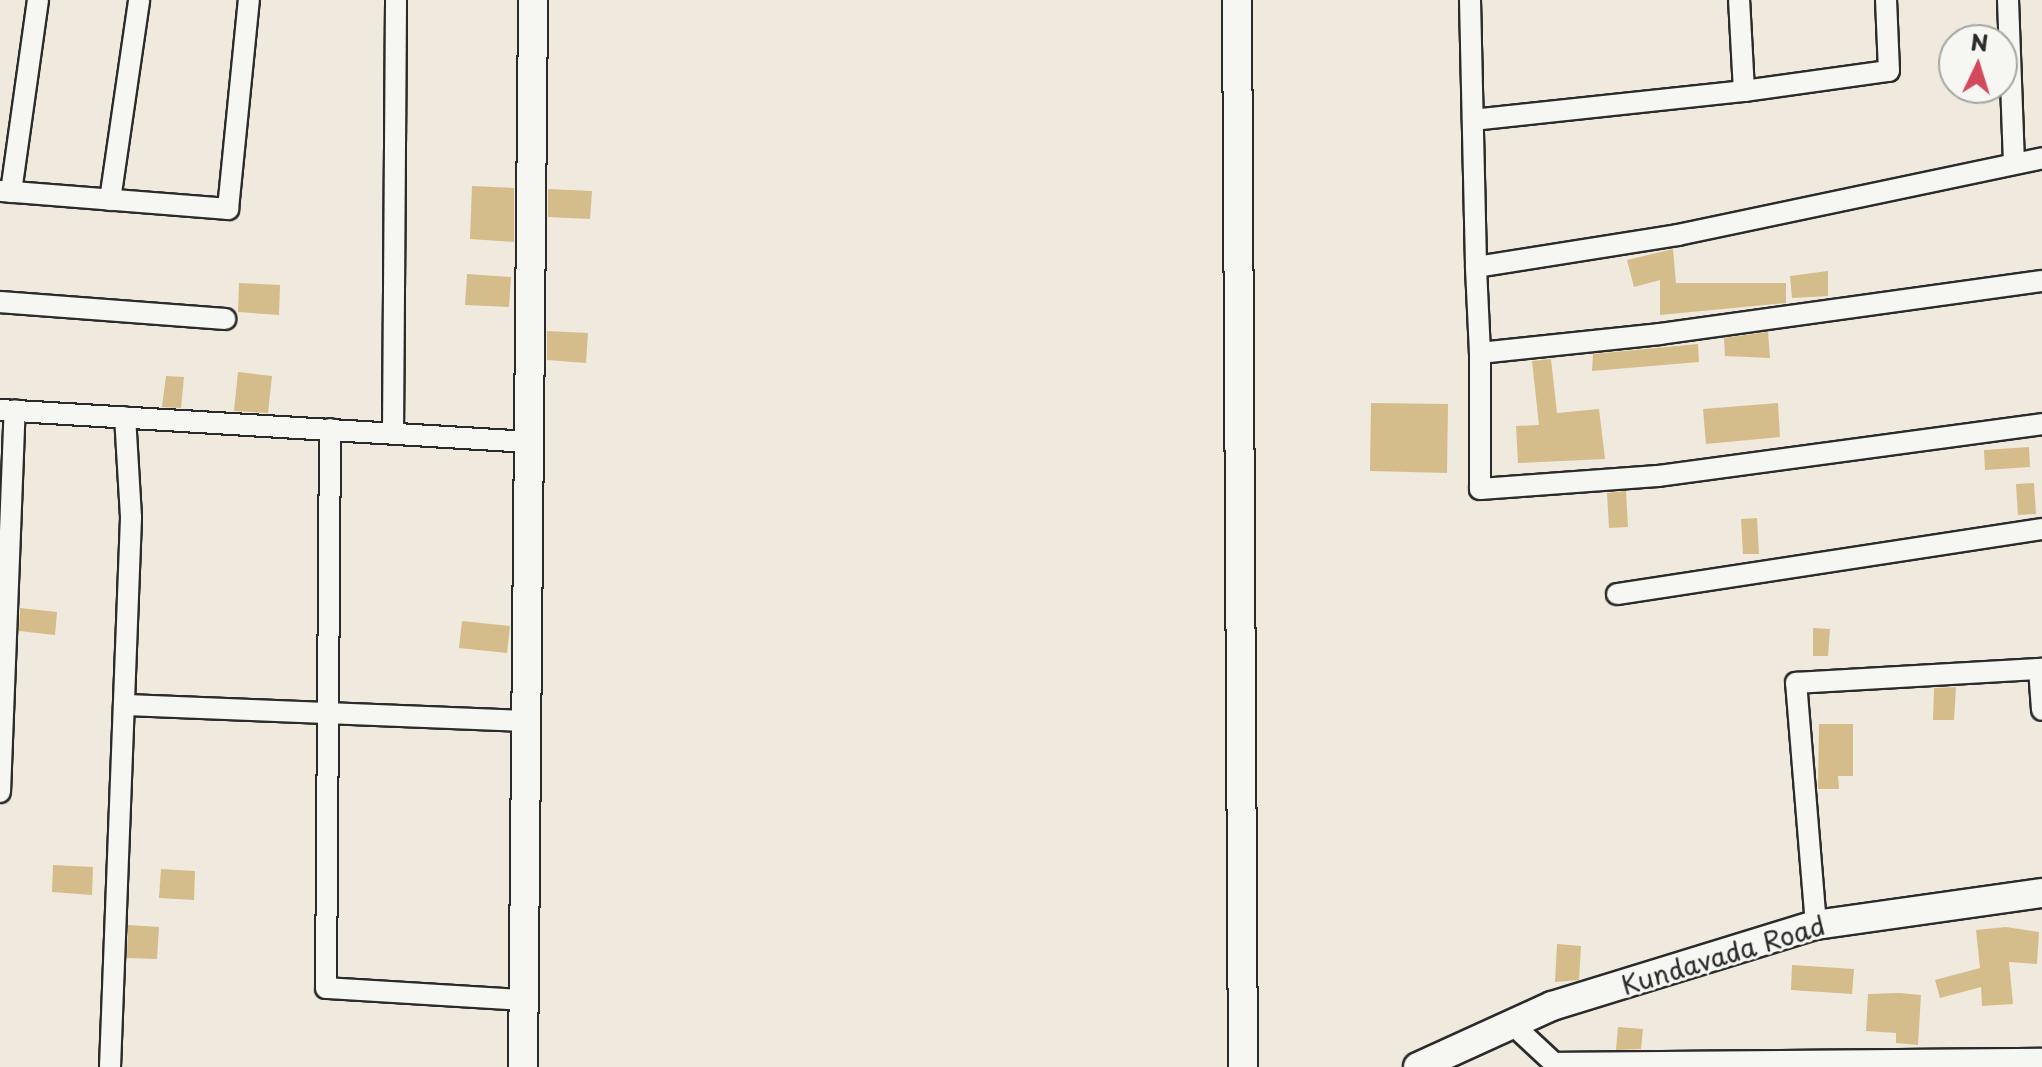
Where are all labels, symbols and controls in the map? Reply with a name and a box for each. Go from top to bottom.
north arrow [1938,24,2018,104]
text: N [1970,24,1989,59]
street label: Kundavada Road [1618,909,1828,1001]

